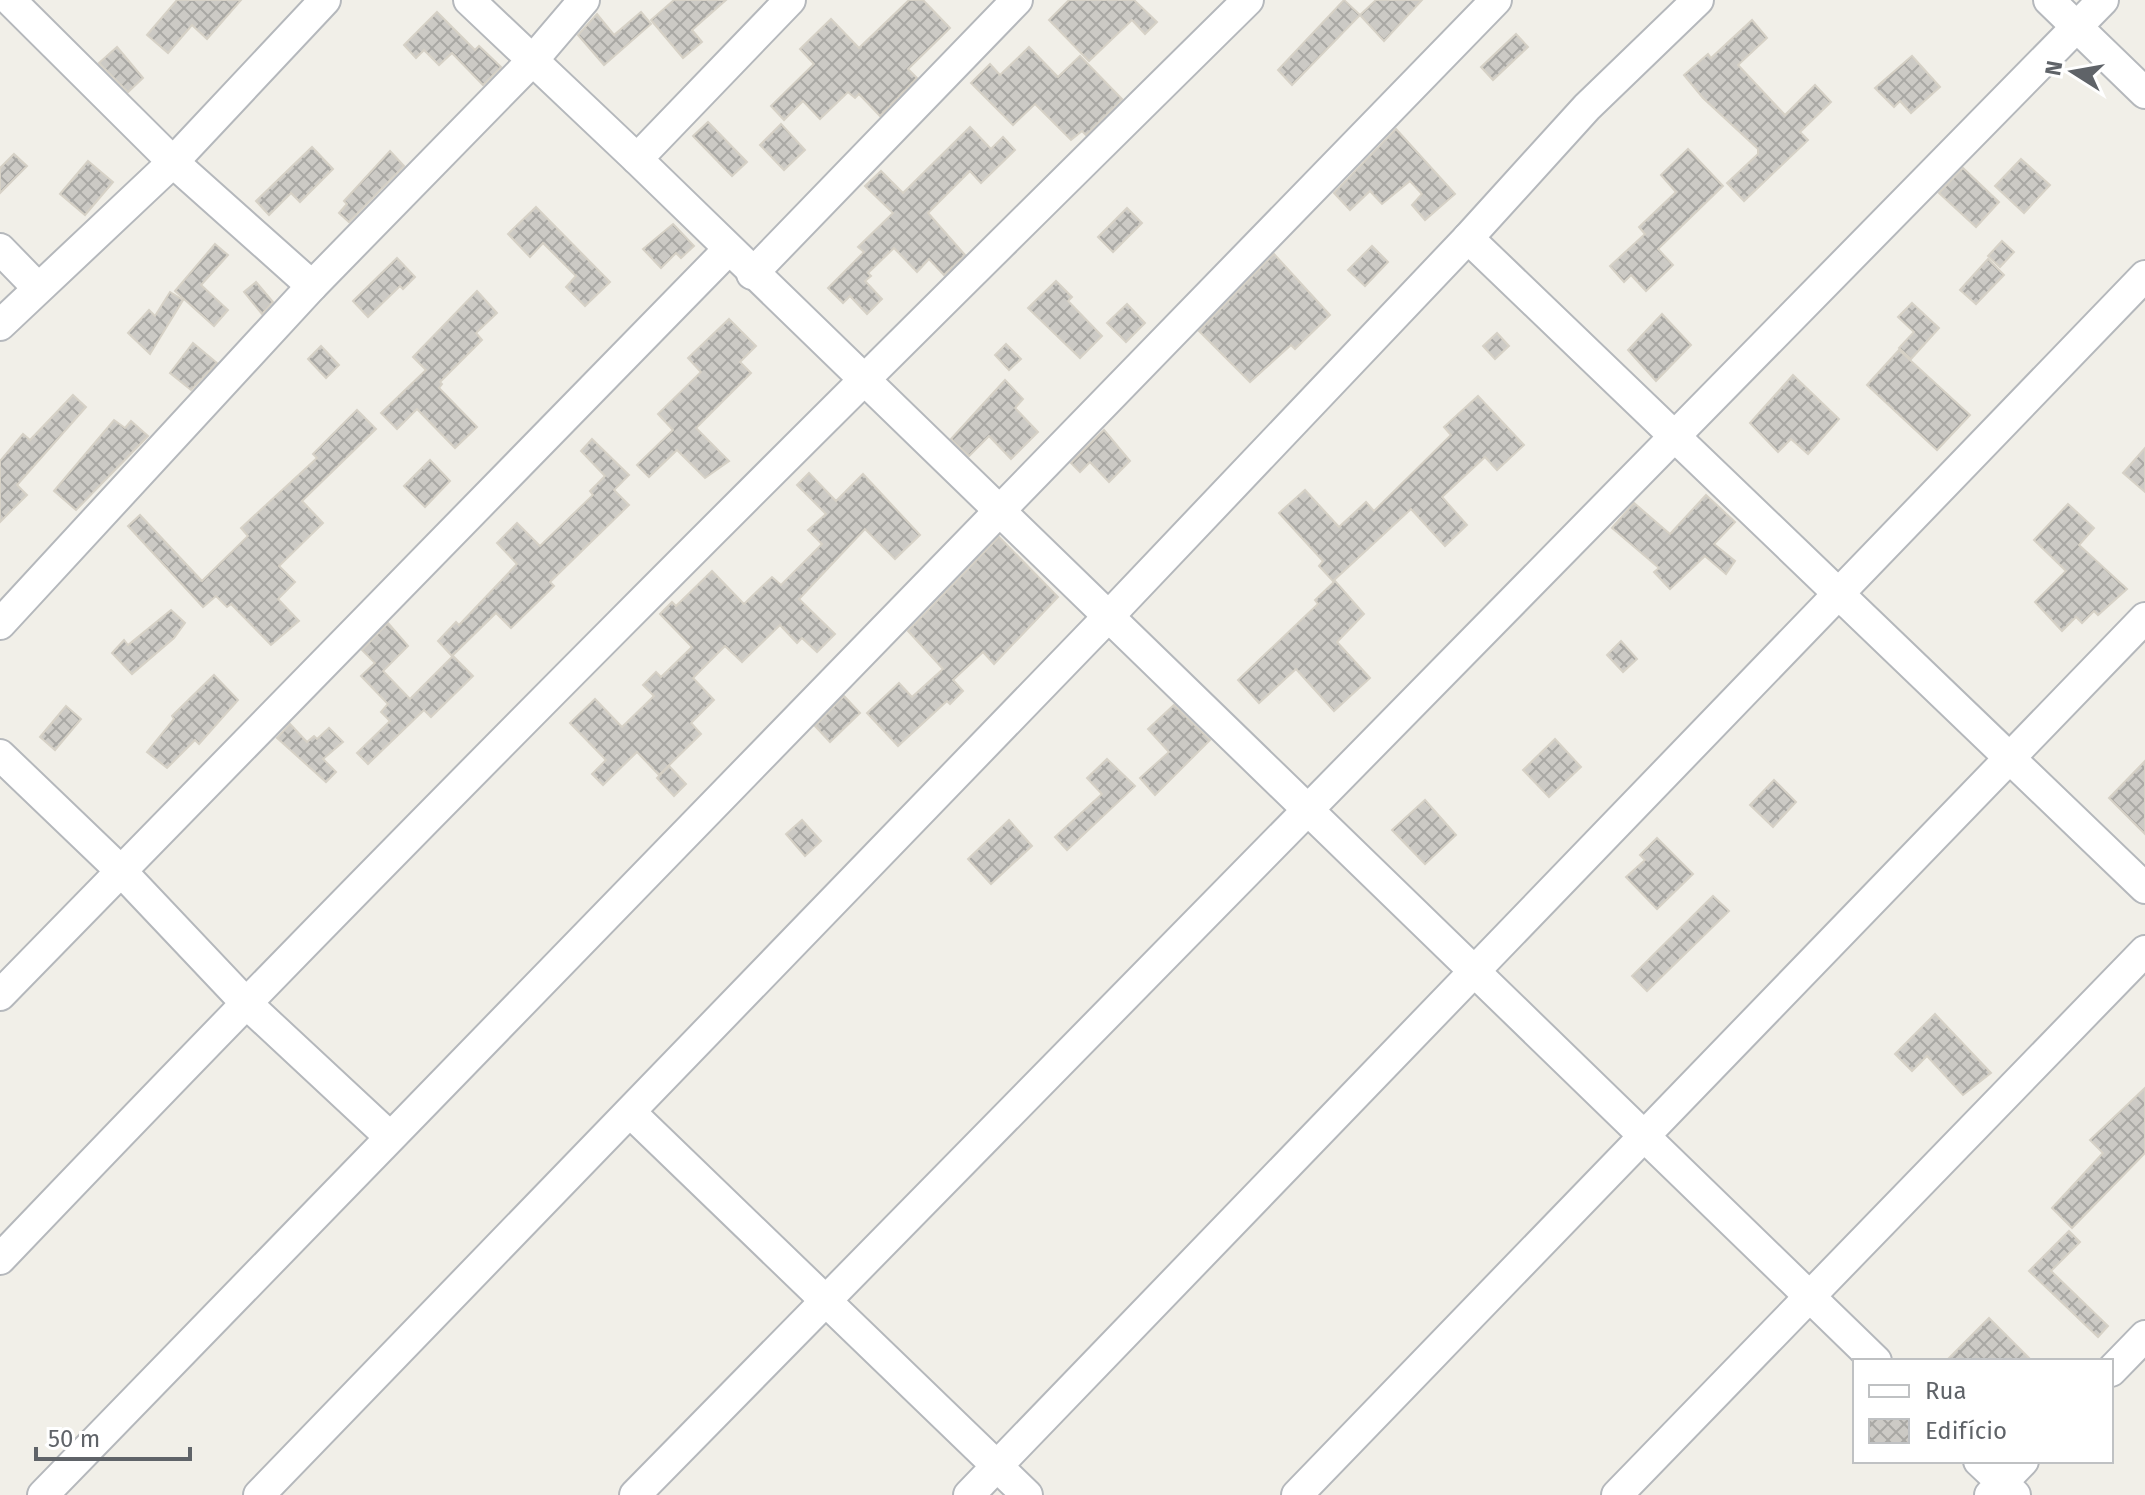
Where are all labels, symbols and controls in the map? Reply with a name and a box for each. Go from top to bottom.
north arrow [2033,32,2113,112]
text: N [2039,59,2069,78]
legend [1853,1359,2113,1463]
text: Rua [1925,1377,1967,1405]
scale bar [36,1411,190,1461]
text: Edifício [1925,1417,2007,1445]
text: 50 m [48,1425,100,1453]

